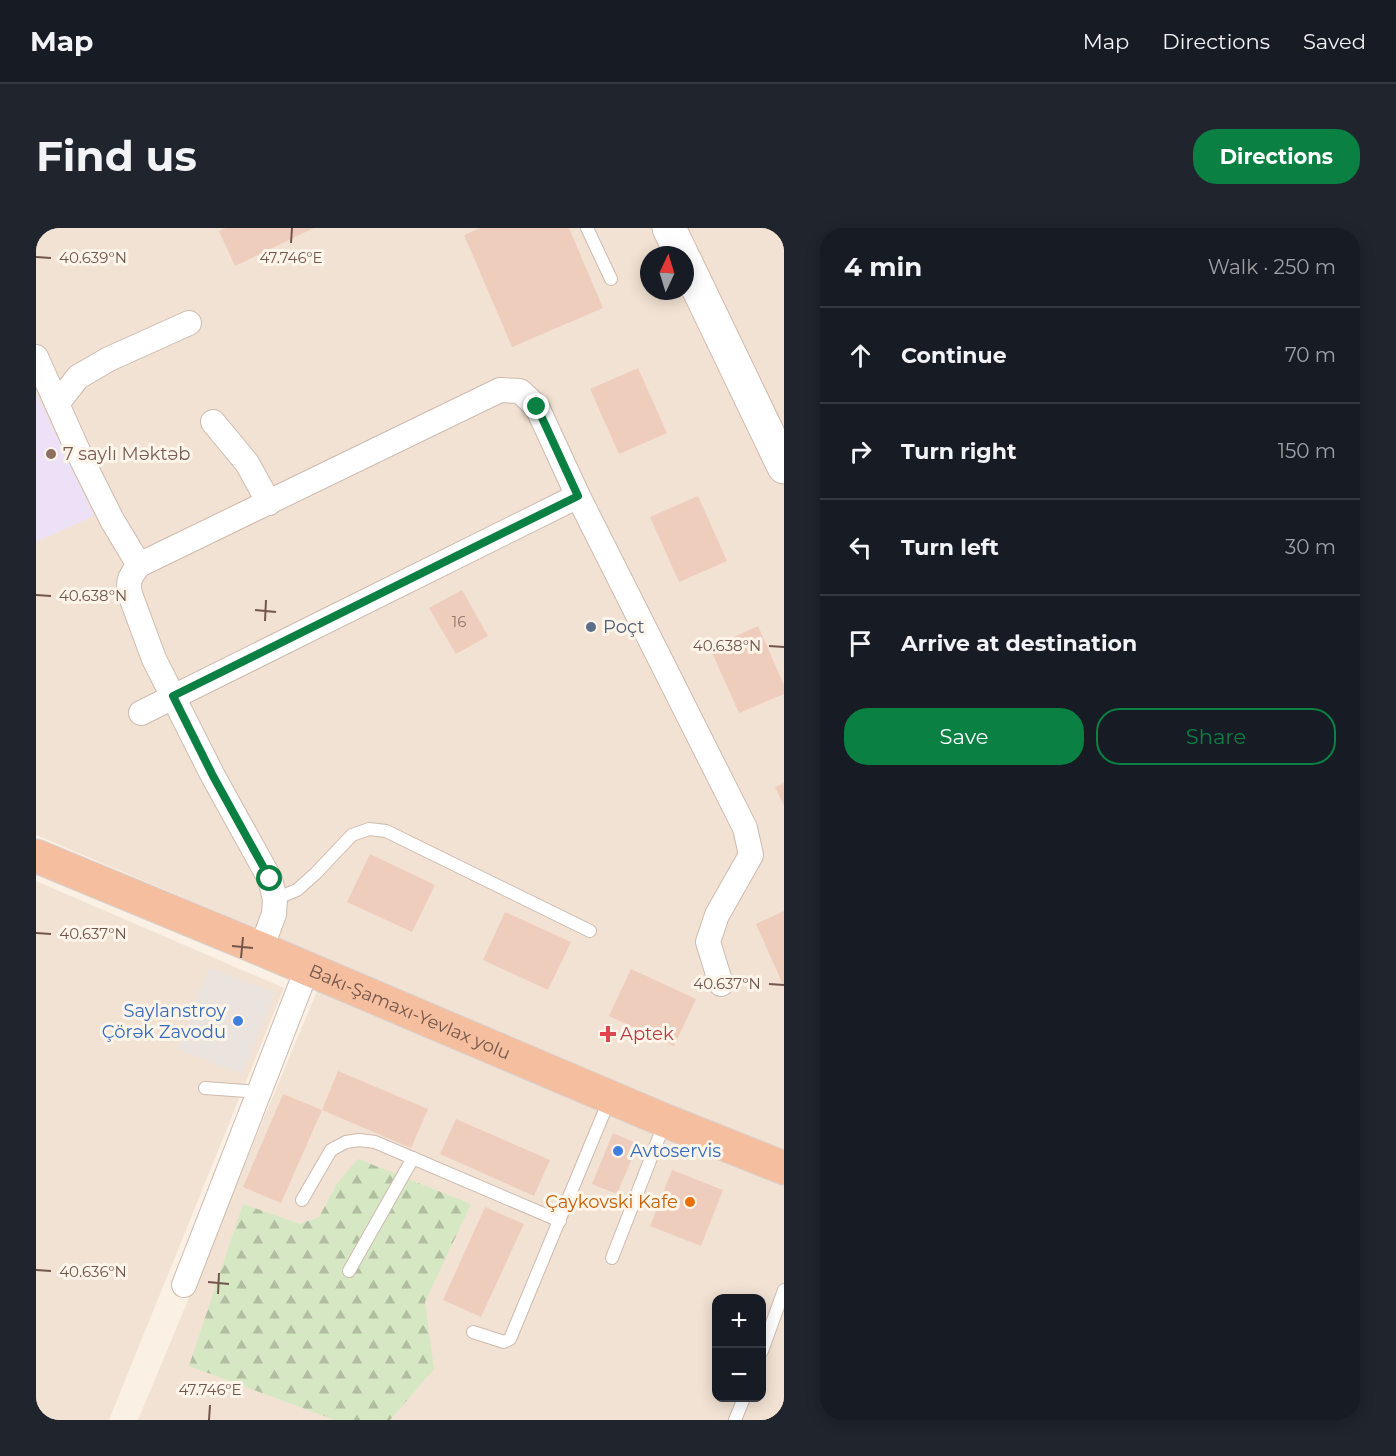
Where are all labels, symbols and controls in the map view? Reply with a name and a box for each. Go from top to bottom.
text: Map [30,24,93,58]
text: Map [1083,29,1129,54]
text: Directions [1162,29,1270,54]
text: Saved [1303,29,1366,54]
button: Directions [1193,129,1360,184]
text: Find us [36,130,197,182]
north arrow [640,246,694,300]
text: 40.639°N [59,248,127,267]
text: 47.746°E [259,248,323,267]
text: 4 min [844,251,922,283]
text: Walk · 250 m [1208,255,1336,279]
icon: ahead [844,339,877,372]
text: Continue [901,342,1007,369]
text: 70 m [1285,343,1336,367]
route end [523,393,549,419]
icon: right [844,435,877,468]
text: Turn right [901,438,1016,465]
text: 150 m [1278,439,1336,463]
place label: 7 saylı Məktəb [63,443,190,465]
marker: 7 saylı Məktəb [44,447,58,461]
icon: left [844,531,877,564]
text: Turn left [901,534,999,561]
text: 30 m [1285,535,1336,559]
text: 40.638°N [59,586,127,605]
house number: 16 [452,612,466,631]
place label: Poçt [603,616,645,638]
marker: Poçt [584,620,598,634]
icon: arrive [844,627,877,660]
text: Arrive at destination [901,630,1137,657]
text: 40.638°N [693,636,761,655]
button: Save [844,708,1084,765]
button: Share [1096,708,1336,765]
route start [256,865,282,891]
text: 40.637°N [59,924,127,943]
street label: Bakı-Şamaxı-Yevlax yolu [306,960,514,1065]
text: 40.637°N [693,974,761,993]
place label: Saylanstroy Çörək Zavodu [102,1000,226,1043]
marker: Saylanstroy Çörək Zavodu [231,1014,245,1028]
place label: Aptek [620,1023,674,1045]
marker: Aptek [601,1027,615,1041]
place label: Avtoservis [630,1140,721,1162]
marker: Avtoservis [611,1144,625,1158]
place label: Çaykovski Kafe [545,1191,678,1213]
marker: Çaykovski Kafe [683,1195,697,1209]
text: 40.636°N [59,1262,127,1281]
map controls [712,1294,766,1402]
button: + [712,1294,766,1348]
button: − [712,1348,766,1402]
text: 47.746°E [178,1380,242,1399]

